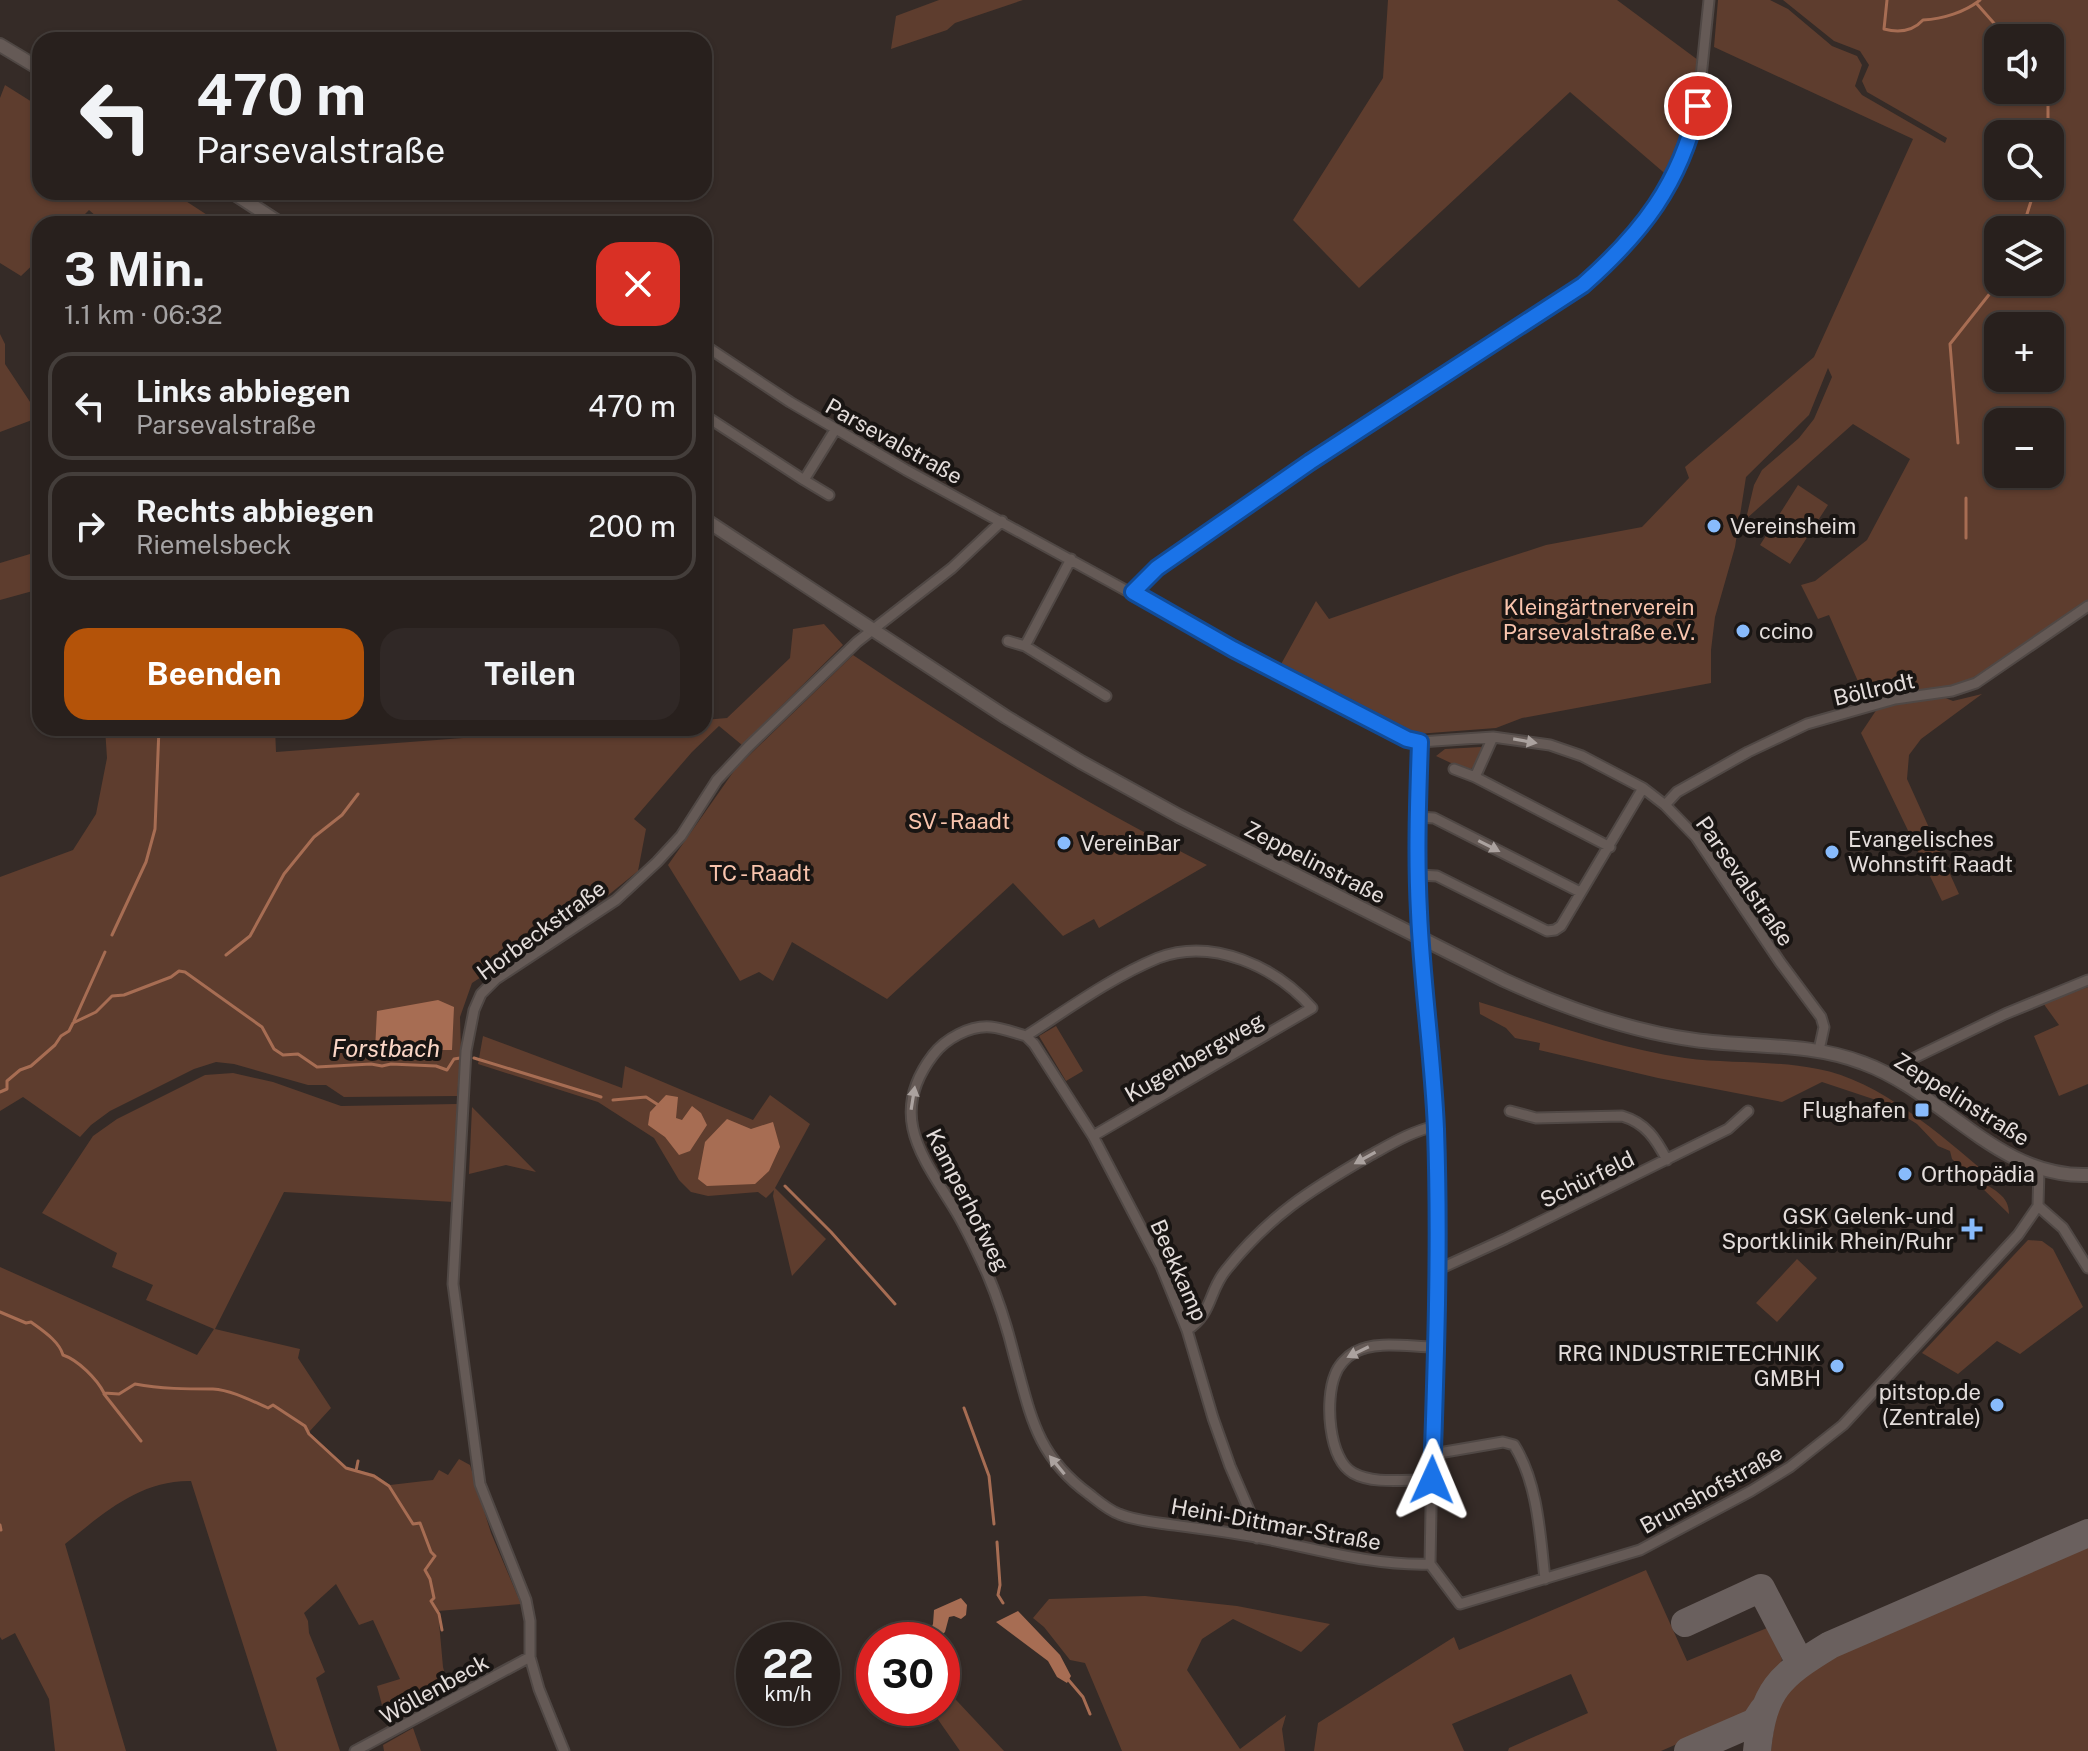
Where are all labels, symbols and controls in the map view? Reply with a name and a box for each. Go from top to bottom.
map controls [1984,24,2064,488]
button: sound [1984,24,2064,104]
text: 470 m [196,62,366,128]
icon: left [64,64,168,168]
pin [1664,72,1732,140]
icon: arrive [1676,84,1720,128]
button: search [1984,120,2064,200]
text: Parsevalstraße [196,129,445,171]
button: layers [1984,216,2064,296]
text: 3 Min. [64,240,205,297]
button: close [596,242,680,326]
text: 1.1 km · 06:32 [64,299,223,330]
button: + [1984,312,2064,392]
text: Links abbiegen [136,373,351,409]
icon: left [68,384,112,428]
text: 470 m [588,388,676,424]
street label: Parsevalstraße [821,393,967,489]
button: − [1984,408,2064,488]
text: Parsevalstraße [136,409,316,440]
text: Rechts abbiegen [136,493,374,529]
icon: right [68,504,112,548]
text: 200 m [588,508,676,544]
place label: Vereinsheim [1730,513,1856,539]
marker: Vereinsheim [1705,517,1723,535]
text: Riemelsbeck [136,529,291,560]
park label: Kleingärtnerverein Parsevalstraße e.V. [1503,594,1695,645]
place label: ccino [1759,618,1813,644]
marker: ccino [1734,622,1752,640]
button: Beenden [64,628,364,720]
button: Teilen [380,628,680,720]
street label: Böllrodt [1831,667,1917,711]
one-way arrow [1513,735,1538,747]
park label: SV - Raadt [908,808,1010,834]
street label: Parsevalstraße [1691,811,1799,951]
street label: Zeppelinstraße [1240,815,1390,909]
place label: Evangelisches Wohnstift Raadt [1848,826,2013,877]
place label: VereinBar [1080,830,1181,856]
marker: VereinBar [1055,834,1073,852]
one-way arrow [1478,840,1501,853]
marker: Evangelisches Wohnstift Raadt [1823,843,1841,861]
park label: TC - Raadt [709,860,811,886]
street label: Horbeckstraße [472,875,610,985]
street label: Kugenbergweg [1120,1007,1268,1107]
water label: Forstbach [332,1034,440,1062]
street label: Zeppelinstraße [1889,1047,2035,1151]
one-way arrow [907,1086,920,1111]
place label: Flughafen [1802,1097,1906,1123]
marker: Flughafen [1913,1101,1931,1119]
street label: Kamperhofweg [921,1124,1015,1276]
street label: Schürfeld [1536,1145,1638,1213]
one-way arrow [1354,1152,1377,1165]
place label: Orthopädia [1921,1161,2035,1187]
marker: Orthopädia [1896,1165,1914,1183]
place label: GSK Gelenk- und Sportklinik Rhein/Ruhr [1722,1203,1954,1254]
street label: Beekkamp [1145,1215,1213,1325]
marker: GSK Gelenk- und Sportklinik Rhein/Ruhr [1961,1218,1983,1240]
place label: RRG INDUSTRIETECHNIK GMBH [1557,1340,1821,1391]
one-way arrow [1347,1345,1369,1359]
marker: RRG INDUSTRIETECHNIK GMBH [1828,1357,1846,1375]
place label: pitstop.de (Zentrale) [1879,1379,1981,1430]
marker: pitstop.de (Zentrale) [1988,1396,2006,1414]
position arrow [1390,1438,1474,1522]
street label: Brunshofstraße [1635,1439,1787,1539]
one-way arrow [1050,1455,1066,1475]
street label: Heini-Dittmar-Straße [1169,1493,1383,1555]
speed limit sign: 30 [856,1622,960,1726]
text: 22 [763,1640,813,1687]
street label: Wöllenbeck [375,1649,493,1729]
text: km/h [764,1682,812,1706]

